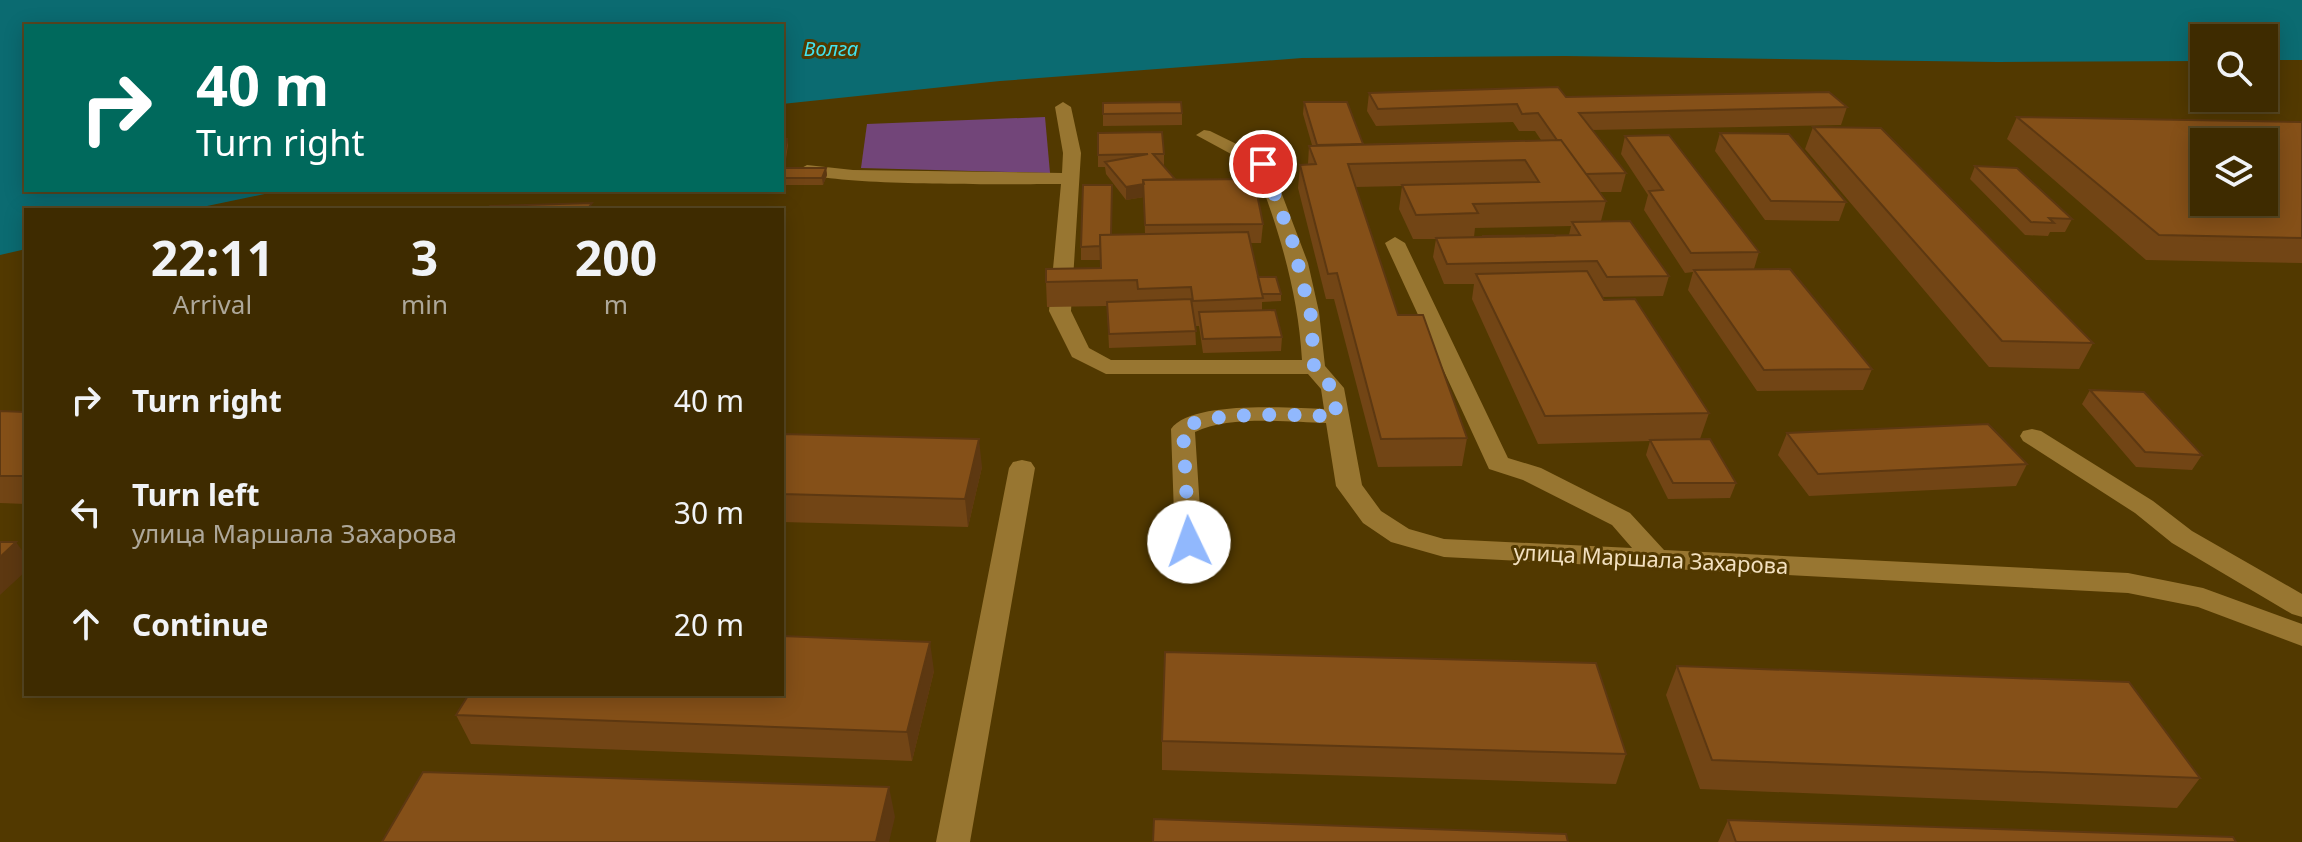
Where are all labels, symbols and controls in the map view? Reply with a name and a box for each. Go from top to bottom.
map controls [2190,24,2278,216]
button: search [2190,24,2278,112]
water label: Волга [804,35,858,62]
text: 40 m [196,46,329,122]
icon: right [64,56,168,160]
text: Turn right [196,118,364,167]
button: layers [2190,128,2278,216]
pin [1229,130,1297,198]
icon: arrive [1241,142,1285,186]
text: 22:11 [151,225,274,290]
text: 3 [411,225,438,290]
text: 200 [575,225,657,290]
text: Arrival [173,286,252,322]
text: min [401,286,448,322]
text: m [604,286,628,322]
icon: right [64,378,108,422]
text: Turn right [132,380,282,421]
text: 40 m [674,380,744,421]
text: Turn left [132,474,260,515]
icon: left [64,490,108,534]
text: 30 m [674,492,744,533]
position arrow [1147,500,1231,584]
text: улица Маршала Захарова [132,515,457,551]
street label: улица Маршала Захарова [1513,536,1789,580]
icon: ahead [64,602,108,646]
text: Continue [132,604,268,645]
text: 20 m [674,604,744,645]

